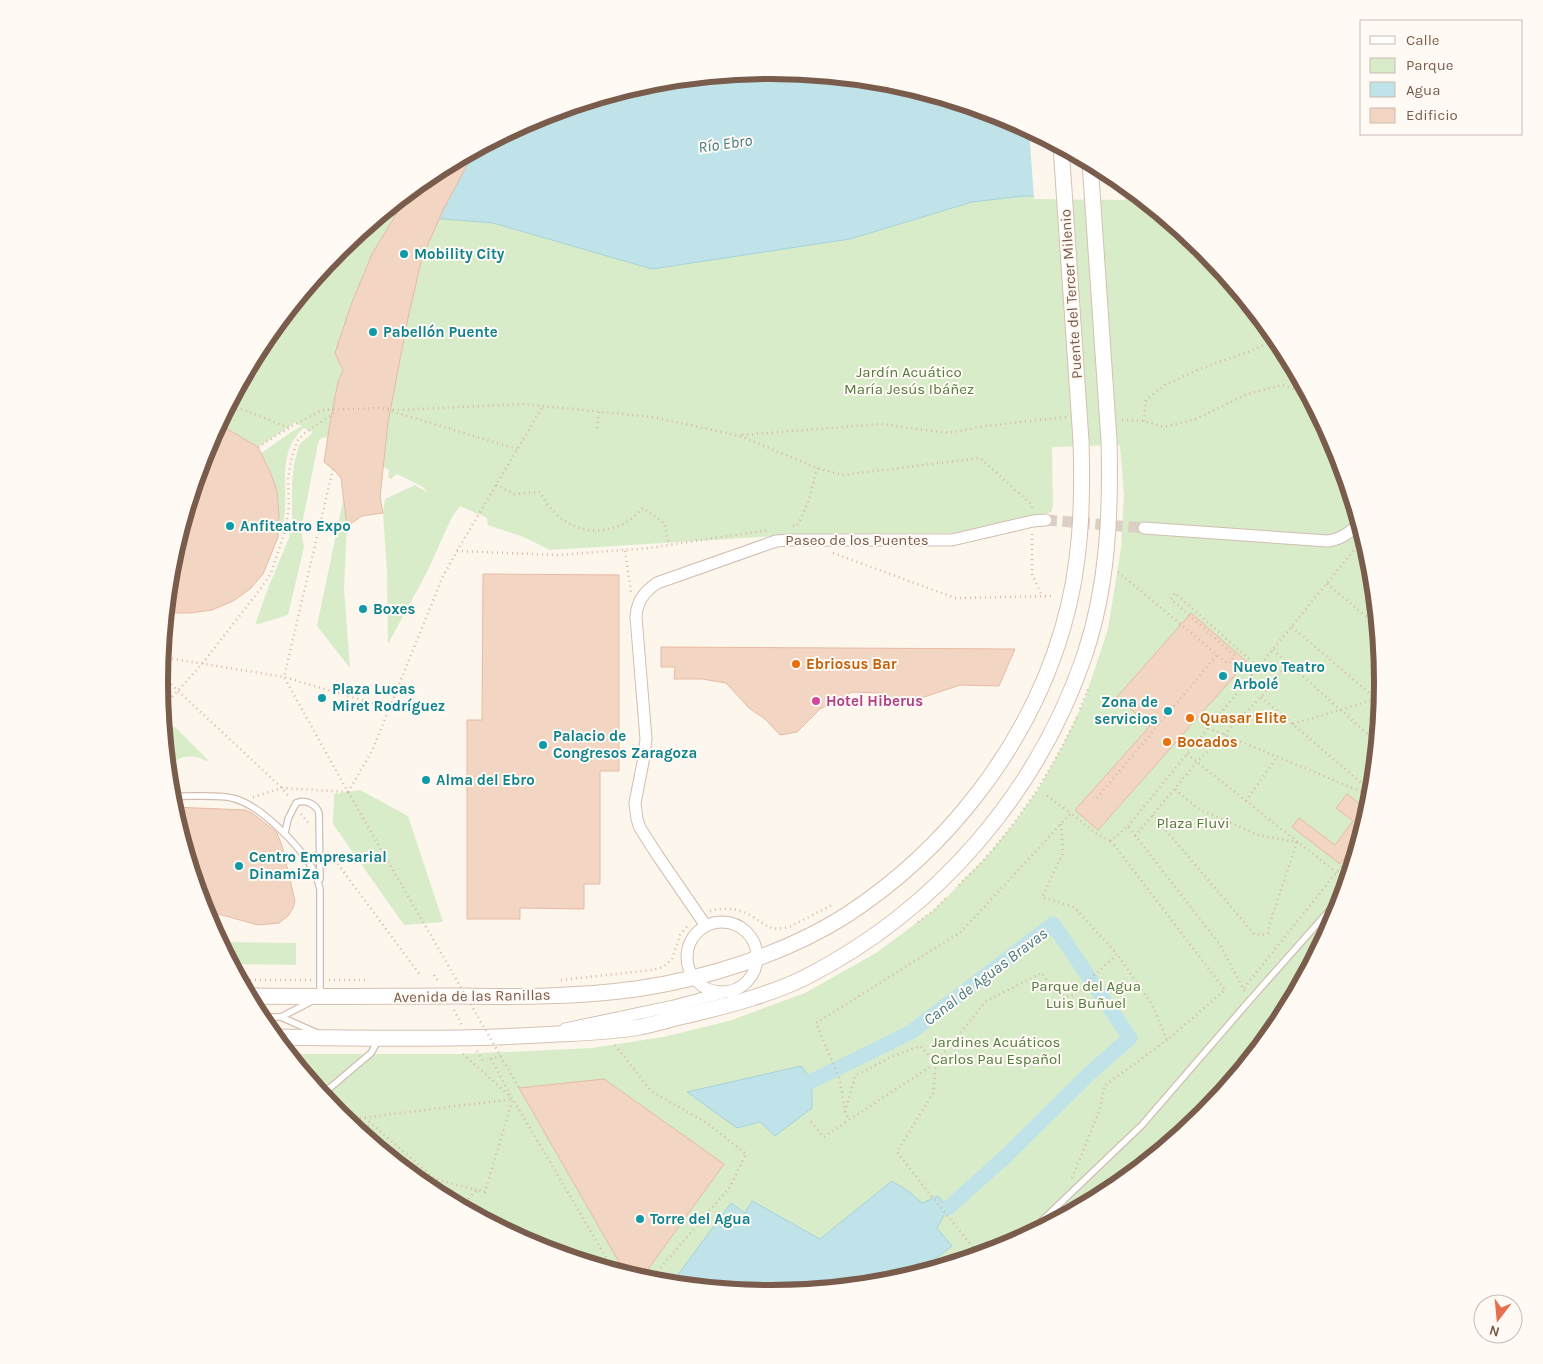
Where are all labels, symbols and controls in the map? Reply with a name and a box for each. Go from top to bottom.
legend [1360,20,1523,135]
text: Calle [1406,31,1440,49]
text: Parque [1406,56,1454,74]
text: Agua [1406,81,1440,99]
text: Edificio [1406,106,1458,124]
water label: Río Ebro [697,130,753,157]
street label: Puente del Tercer Milenio [1056,209,1086,379]
place label: Mobility City [414,245,505,263]
marker: Mobility City [398,248,410,260]
place label: Pabellón Puente [383,323,498,341]
marker: Pabellón Puente [367,326,379,338]
park label: Jardín Acuático María Jesús Ibáñez [844,363,974,398]
place label: Anfiteatro Expo [240,517,351,535]
marker: Anfiteatro Expo [224,520,236,532]
street label: Paseo de los Puentes [785,531,929,549]
place label: Boxes [373,600,415,618]
marker: Boxes [357,603,369,615]
place label: Ebriosus Bar [806,655,897,673]
marker: Ebriosus Bar [790,658,802,670]
place label: Nuevo Teatro Arbolé [1233,658,1325,693]
marker: Nuevo Teatro Arbolé [1217,670,1229,682]
place label: Plaza Lucas Miret Rodríguez [332,680,445,715]
marker: Plaza Lucas Miret Rodríguez [316,692,328,704]
place label: Hotel Hiberus [826,692,923,710]
place label: Zona de servicios [1094,693,1158,728]
marker: Hotel Hiberus [810,695,822,707]
marker: Zona de servicios [1162,705,1174,717]
place label: Quasar Elite [1200,709,1287,727]
marker: Quasar Elite [1184,712,1196,724]
place label: Palacio de Congresos Zaragoza [553,727,697,762]
place label: Bocados [1177,733,1238,751]
marker: Bocados [1161,736,1173,748]
marker: Palacio de Congresos Zaragoza [537,739,549,751]
place label: Alma del Ebro [436,771,535,789]
marker: Alma del Ebro [420,774,432,786]
park label: Plaza Fluvi [1157,814,1229,832]
place label: Centro Empresarial DinamiZa [249,848,387,883]
marker: Centro Empresarial DinamiZa [233,860,245,872]
water label: Canal de Aguas Bravas [920,923,1051,1029]
park label: Parque del Agua Luis Buñuel [1031,977,1141,1012]
street label: Avenida de las Ranillas [393,986,551,1006]
park label: Jardines Acuáticos Carlos Pau Español [931,1033,1061,1068]
place label: Torre del Agua [650,1210,750,1228]
marker: Torre del Agua [634,1213,646,1225]
north arrow [1473,1294,1523,1344]
text: N [1487,1321,1502,1341]

